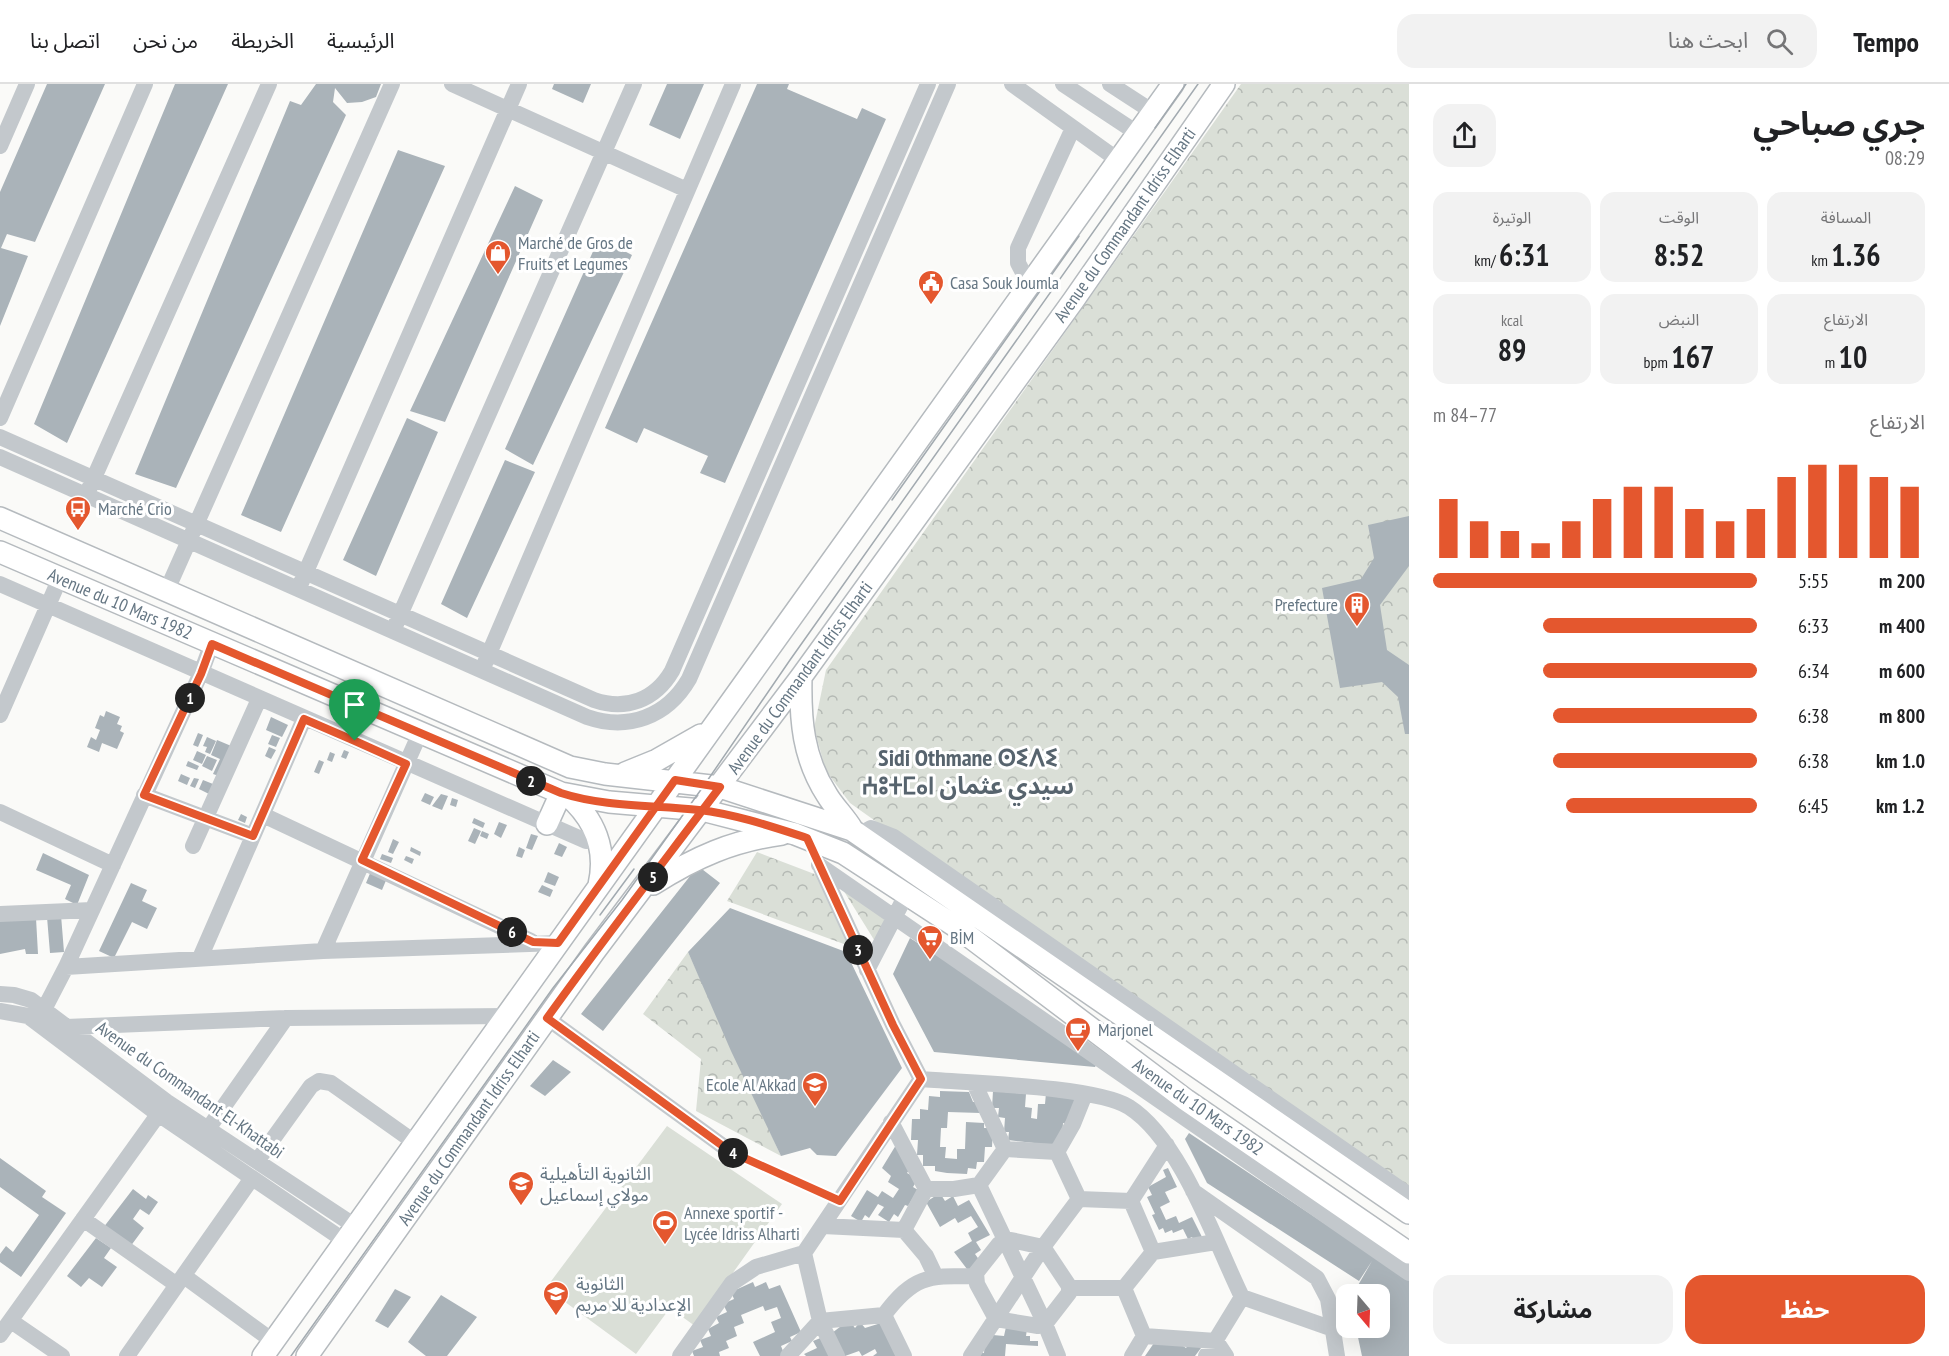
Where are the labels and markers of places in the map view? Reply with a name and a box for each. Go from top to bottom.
place label: Marché de Gros de Fruits et Legumes [518,231,633,275]
shop icon: Marché de Gros de Fruits et Legumes [483,238,513,276]
public building icon: Casa Souk Joumla [916,268,946,306]
place label: Casa Souk Joumla [950,271,1059,294]
bus stop icon: Marché Crio [63,494,93,532]
place label: Marché Crio [98,497,172,520]
building icon: Prefecture [1342,590,1372,628]
place label: Prefecture [1275,593,1338,616]
pin [329,679,380,741]
pin: 1 [175,683,205,713]
pin: 2 [516,766,546,796]
pin: 5 [638,862,668,892]
pin: 6 [497,917,527,947]
supermarket icon: BİM [915,923,945,961]
place label: BİM [950,926,974,949]
pin: 3 [843,935,873,965]
cafe icon: Marjonel [1063,1015,1093,1053]
place label: Marjonel [1098,1018,1154,1041]
school or university icon: Ecole Al Akkad [800,1070,830,1108]
place label: Ecole Al Akkad [706,1073,796,1096]
pin: 4 [718,1138,748,1168]
place label: الثانوية التأهيلية مولاي إسماعيل [540,1162,651,1208]
school or university icon: الثانوية التأهيلية مولاي إسماعيل [506,1169,536,1207]
place label: Annexe sportif - Lycée Idriss Alharti [684,1201,800,1245]
sports icon: Annexe sportif - Lycée Idriss Alharti [650,1208,680,1246]
place label: الثانوية الإعدادية للا مريم [576,1272,691,1318]
school or university icon: الثانوية الإعدادية للا مريم [541,1279,571,1317]

